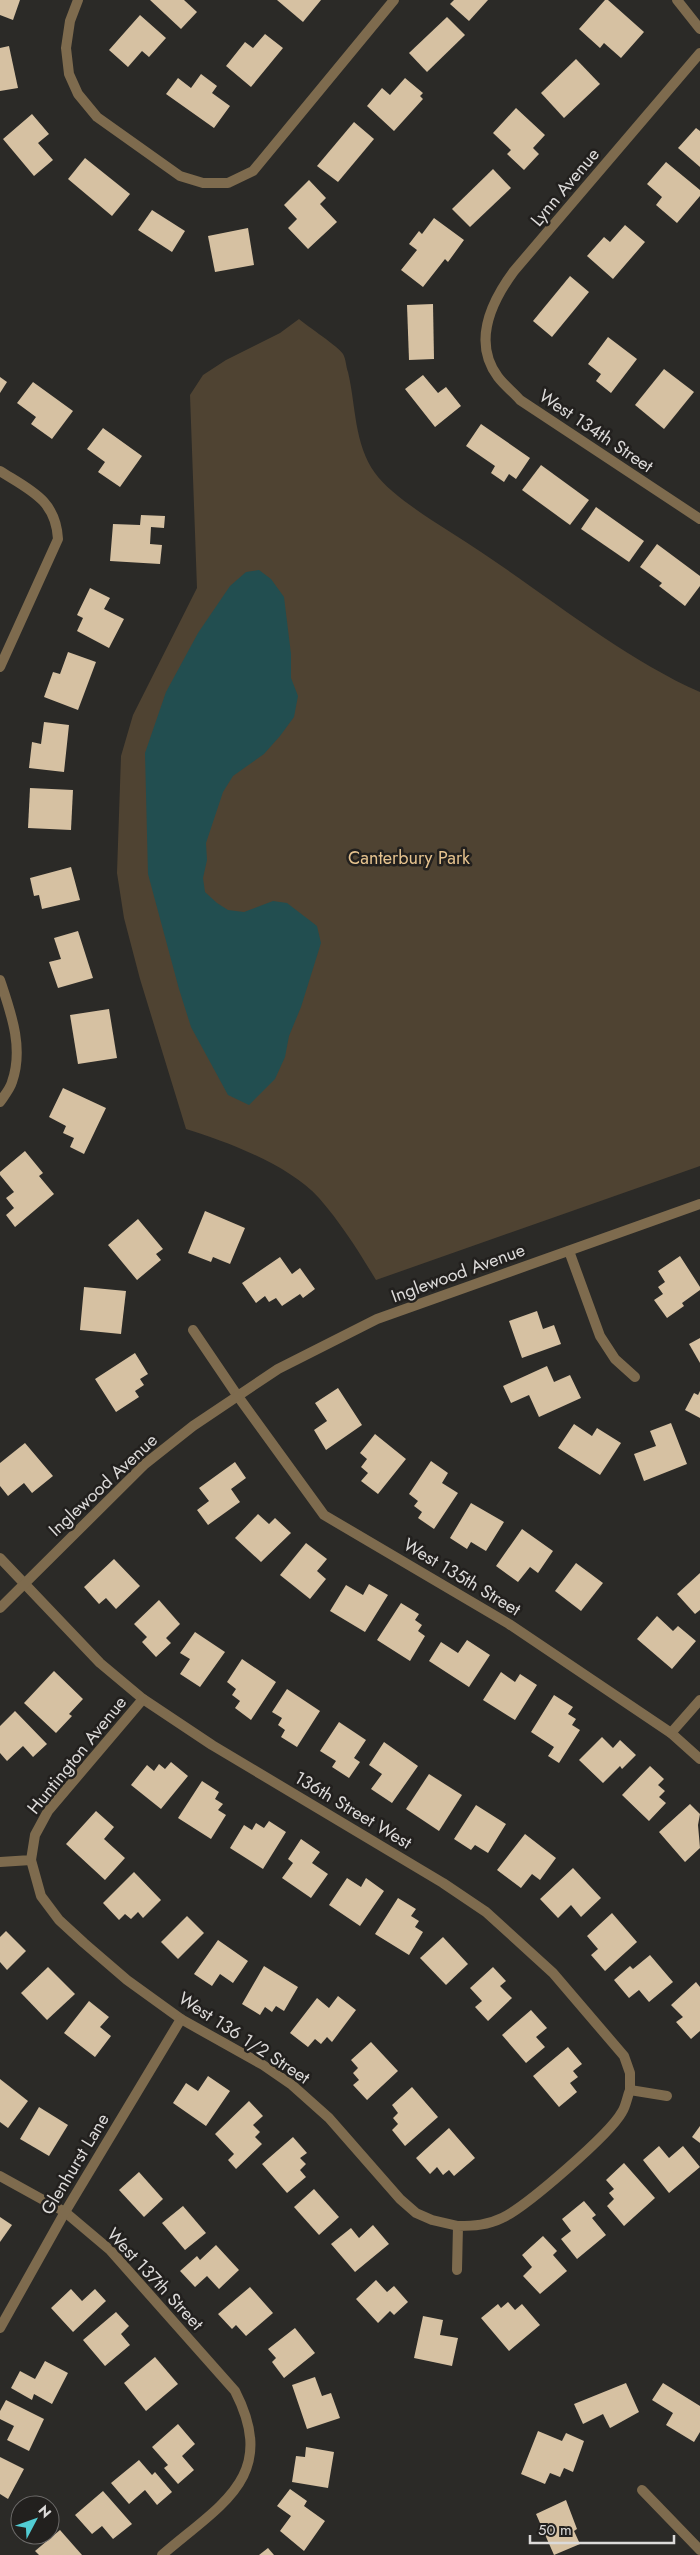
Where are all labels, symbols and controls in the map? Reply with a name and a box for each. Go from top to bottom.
street label: Lynn Avenue [524,142,606,232]
street label: West 134th Street [534,383,659,479]
park label: Canterbury Park [348,845,470,871]
street label: Inglewood Avenue [387,1237,529,1309]
street label: Inglewood Avenue [43,1428,163,1542]
street label: West 135th Street [398,1532,526,1623]
street label: Huntington Avenue [21,1690,133,1820]
street label: 136th Street West [289,1765,417,1856]
street label: West 136 1/2 Street [173,1986,316,2091]
street label: Glenhurst Lane [34,2108,116,2220]
street label: West 137th Street [101,2222,210,2337]
north arrow [10,2495,60,2545]
text: N [34,2501,56,2522]
scale bar [530,2512,674,2544]
text: 50 m [538,2519,572,2541]

